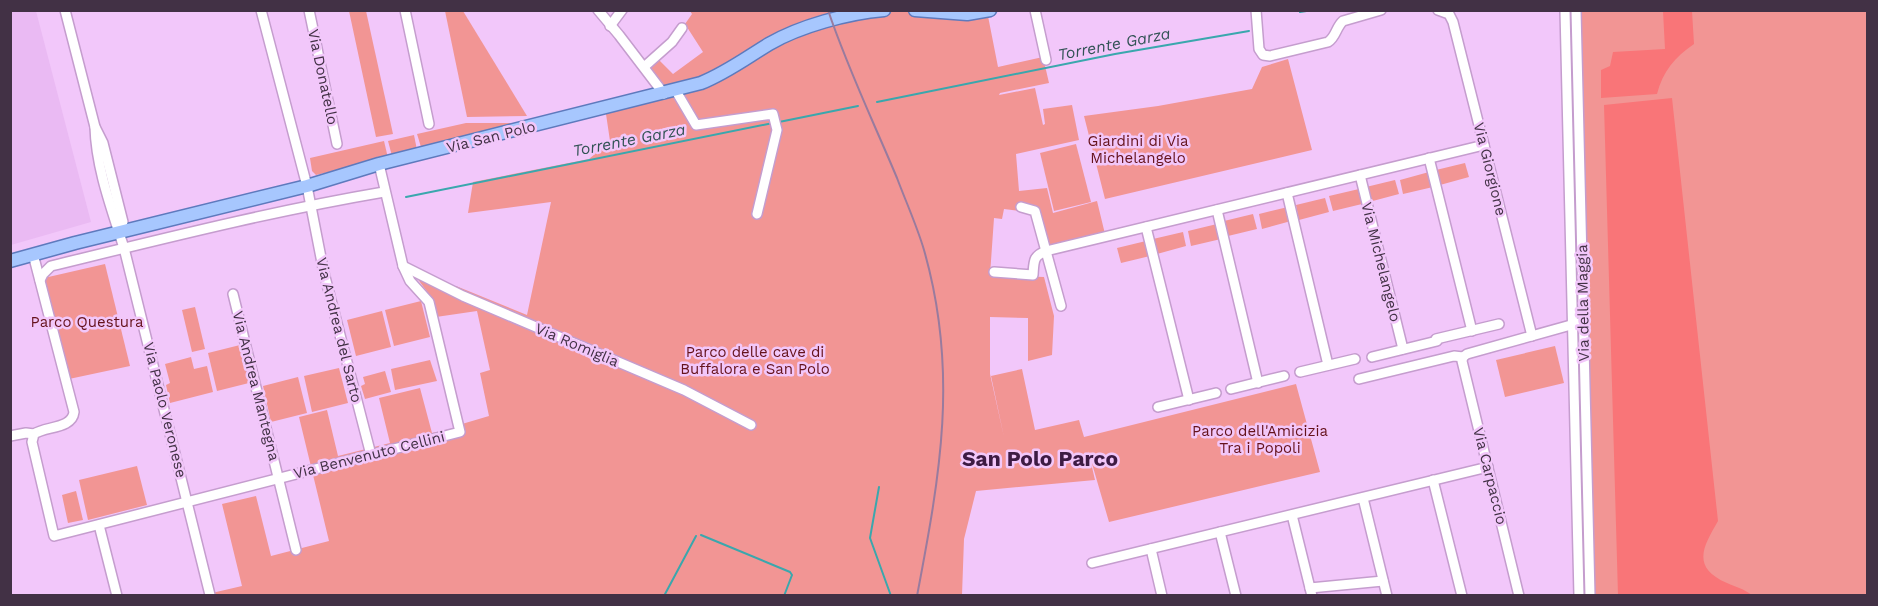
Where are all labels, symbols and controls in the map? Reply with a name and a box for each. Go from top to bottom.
water label: Torrente Garza [1056,24,1172,64]
street label: Via Donatello [304,27,342,127]
street label: Via San Polo [445,117,537,157]
water label: Torrente Garza [571,120,687,160]
street label: Via Giorgione [1470,120,1510,218]
park label: Giardini di Via Michelangelo [1087,132,1189,167]
street label: Via Michelangelo [1357,200,1405,324]
street label: Via della Maggia [1573,244,1593,362]
street label: Via Andrea del Sarto [312,256,366,404]
street label: Via Andrea Mantegna [229,309,283,463]
park label: Parco Questura [30,313,144,331]
street label: Via Romiglia [533,319,622,371]
street label: Via Paolo Veronese [139,340,191,480]
park label: Parco delle cave di Buffalora e San Polo [680,343,830,378]
park label: Parco dell'Amicizia Tra i Popoli [1192,422,1328,457]
street label: Via Carpaccio [1469,426,1511,526]
street label: Via Benvenuto Cellini [291,427,447,483]
district label: San Polo Parco [962,446,1118,471]

